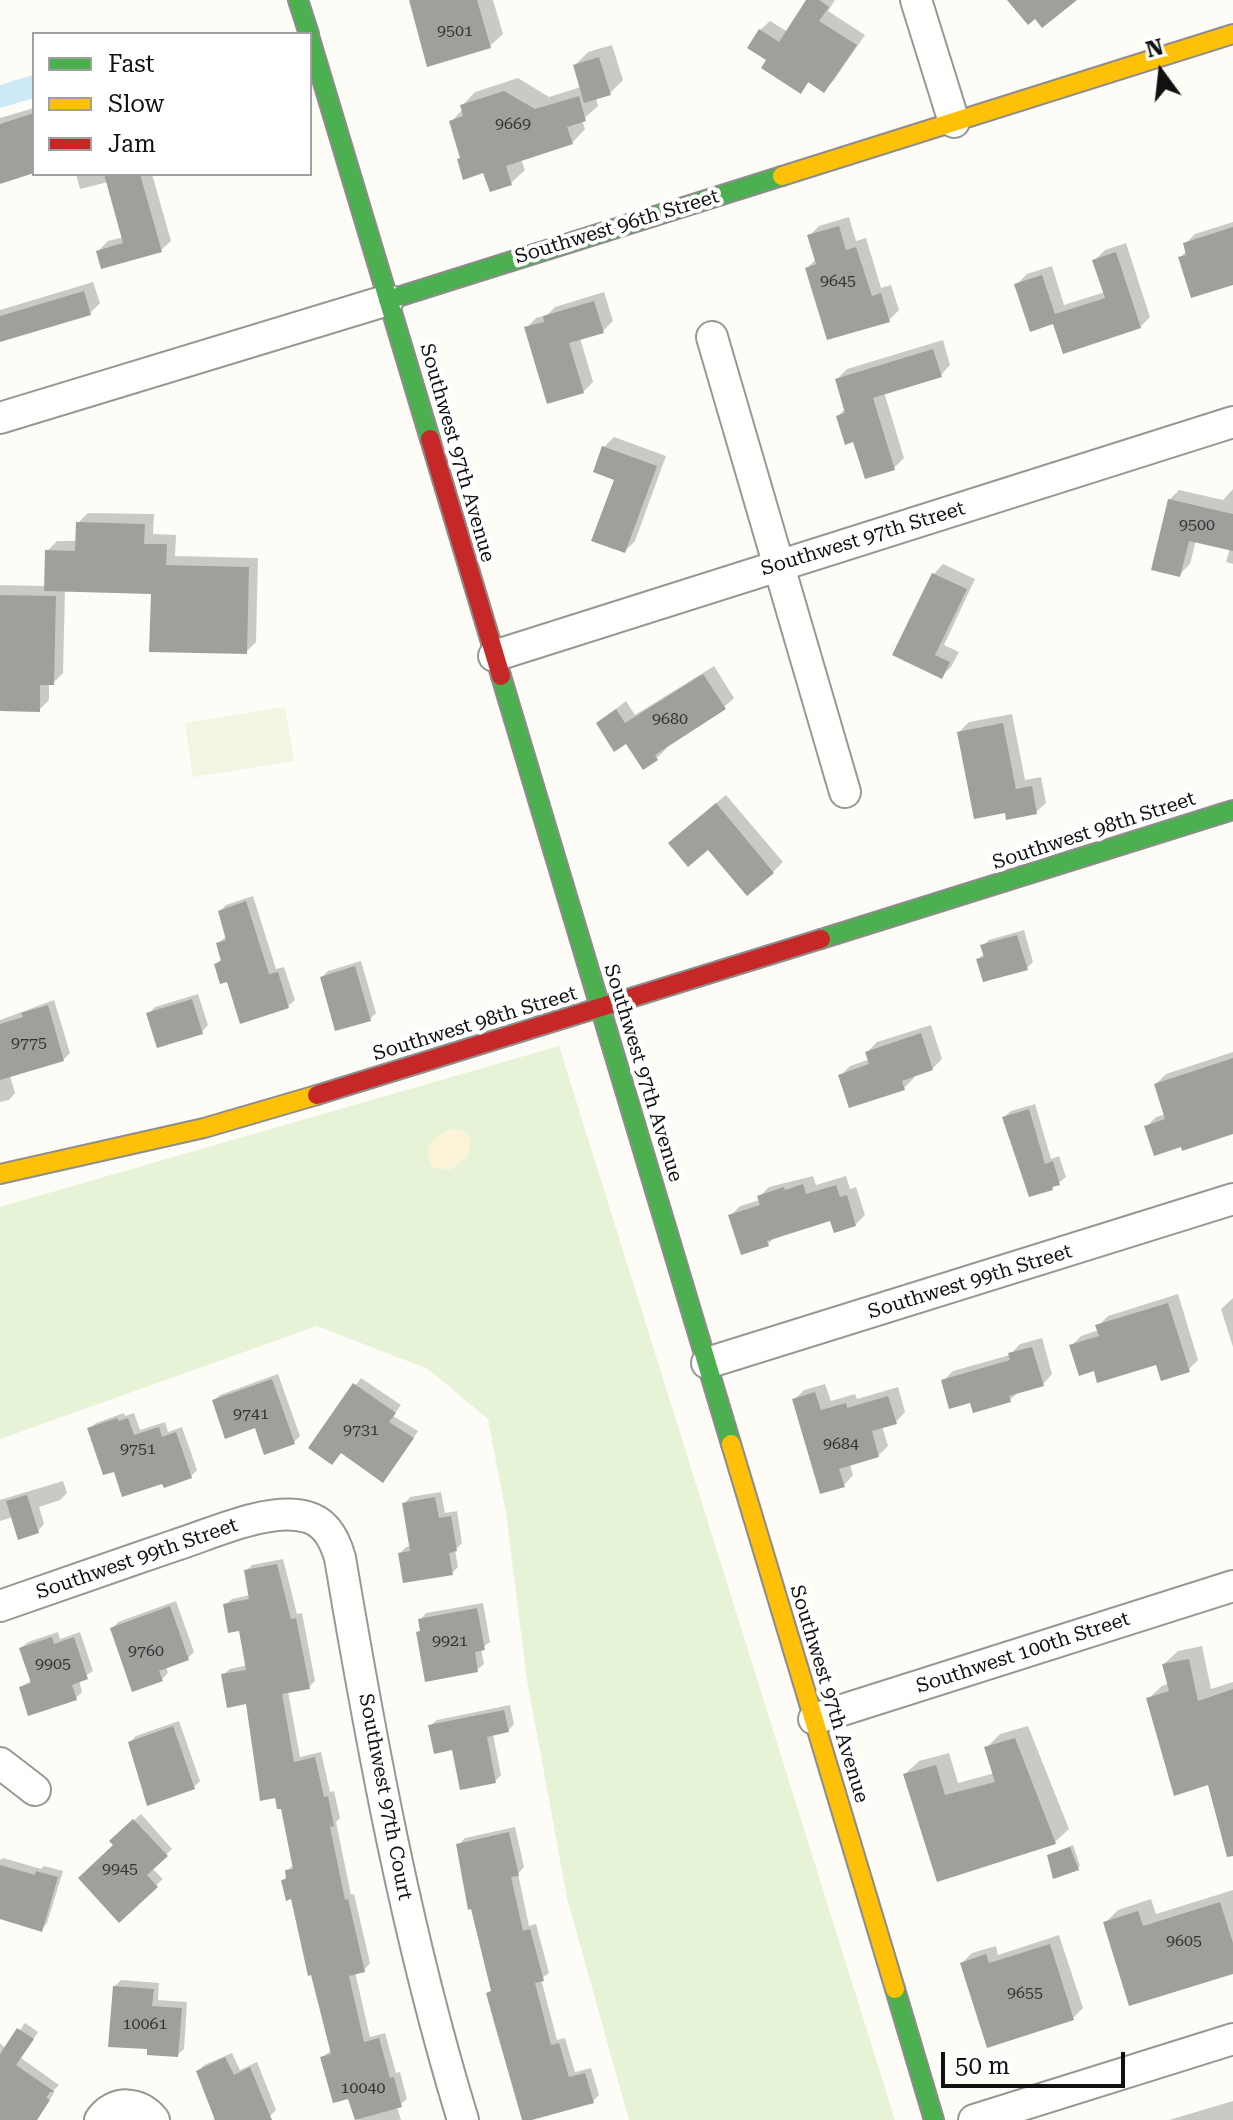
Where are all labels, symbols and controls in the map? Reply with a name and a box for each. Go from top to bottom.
house number: 9501 [437,21,473,41]
legend [32,32,312,176]
north arrow [1121,32,1201,112]
text: N [1143,34,1166,63]
text: Fast [108,50,155,78]
text: Slow [108,90,164,118]
house number: 9669 [495,114,531,134]
text: Jam [108,130,156,158]
street label: Southwest 96th Street [512,185,722,269]
house number: 9645 [820,271,856,291]
street label: Southwest 97th Avenue [414,341,500,565]
street label: Southwest 97th Street [758,497,968,581]
house number: 9500 [1179,515,1215,535]
house number: 9680 [652,709,688,729]
street label: Southwest 98th Street [989,787,1199,875]
street label: Southwest 97th Avenue [598,961,688,1185]
street label: Southwest 98th Street [370,982,580,1066]
house number: 9775 [11,1033,47,1053]
street label: Southwest 99th Street [865,1240,1075,1324]
house number: 9741 [233,1404,269,1424]
house number: 9731 [343,1420,379,1440]
house number: 9684 [823,1434,859,1454]
house number: 9751 [120,1439,156,1459]
street label: Southwest 99th Street [33,1513,241,1605]
street label: Southwest 97th Avenue [784,1582,874,1806]
street label: Southwest 100th Street [913,1607,1133,1699]
house number: 9921 [432,1631,468,1651]
house number: 9760 [128,1641,164,1661]
house number: 9905 [35,1654,71,1674]
street label: Southwest 97th Court [353,1692,417,1902]
house number: 9945 [102,1859,138,1879]
house number: 9605 [1166,1931,1202,1951]
house number: 9655 [1007,1983,1043,2003]
house number: 10061 [123,2014,167,2034]
scale bar [945,2036,1129,2086]
text: 50 m [955,2052,1010,2080]
house number: 10040 [341,2078,385,2098]

